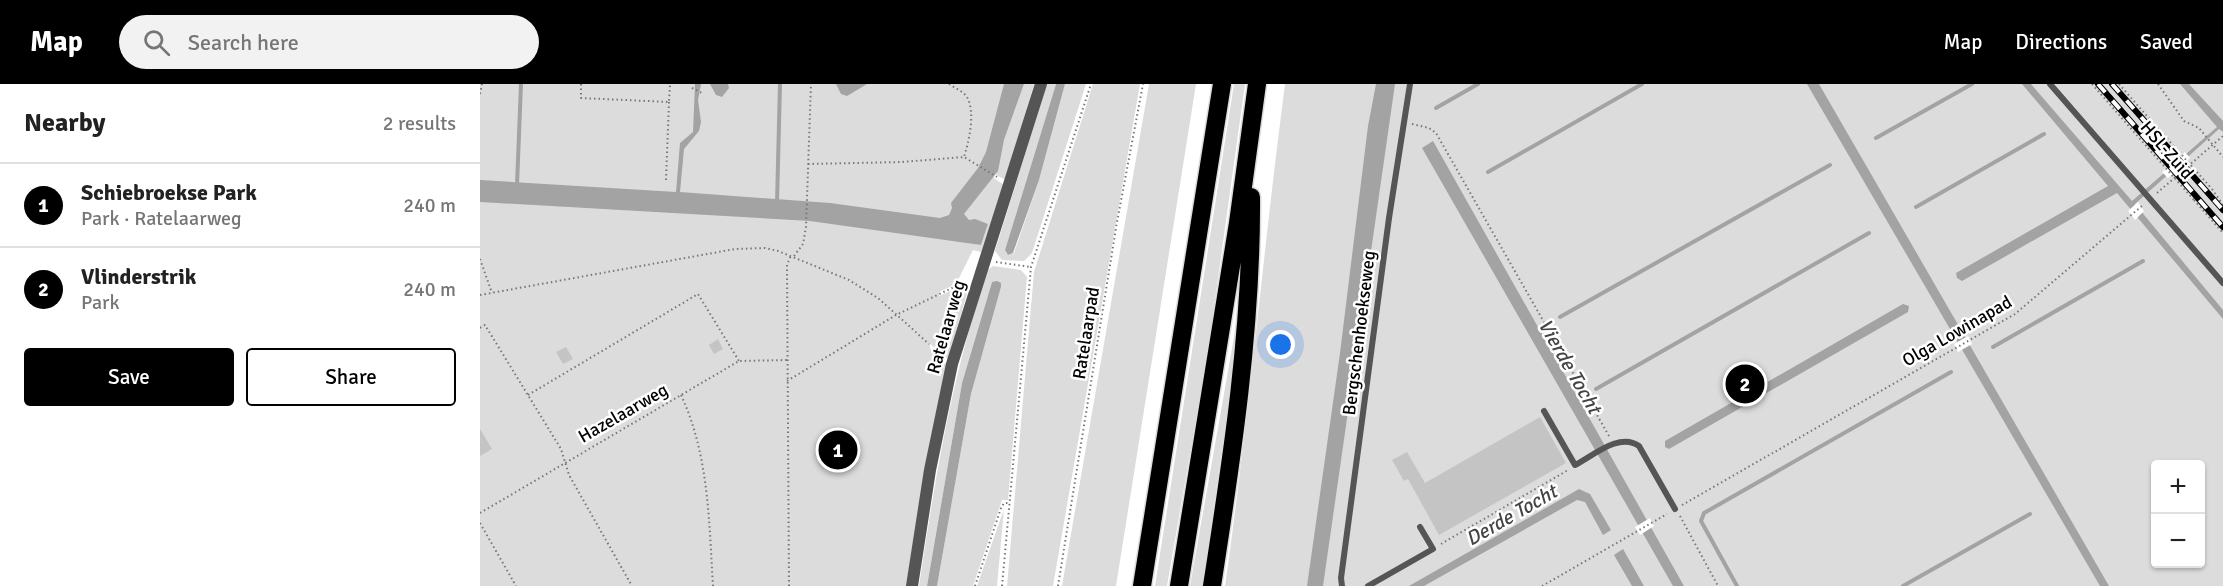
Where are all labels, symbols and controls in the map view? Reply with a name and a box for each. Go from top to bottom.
search box [119,15,539,69]
text: Map [30,25,83,59]
icon: search [140,26,173,59]
text: Search here [188,29,299,56]
text: Map [1944,29,1982,55]
text: Directions [2015,29,2107,55]
text: Saved [2140,29,2193,55]
text: Nearby [24,107,105,139]
text: 2 results [383,111,456,136]
street label: HSL-Zuid [2136,116,2198,184]
text: Schiebroekse Park [81,179,257,206]
text: 1 [38,193,49,218]
text: 240 m [403,193,456,218]
text: Park · Ratelaarweg [81,206,242,231]
street label: Bergschenhoekseweg [1338,249,1380,417]
text: Vlinderstrik [81,263,196,290]
text: 2 [38,277,49,302]
text: 240 m [403,277,456,302]
street label: Ratelaarweg [922,278,970,376]
street label: Ratelaarpad [1068,285,1104,381]
text: Park [81,290,119,315]
street label: Olga Lowinapad [1898,291,2016,371]
water label: Vierde Tocht [1532,315,1608,420]
your location [1266,330,1295,359]
button: Save [24,348,234,406]
button: Share [246,348,456,406]
pin: 2 [1726,362,1764,406]
street label: Hazelaarweg [574,378,672,448]
pin: 1 [818,428,858,472]
map controls [2151,460,2205,568]
button: + [2151,460,2205,514]
water label: Derde Tocht [1461,478,1563,552]
button: − [2151,514,2205,568]

